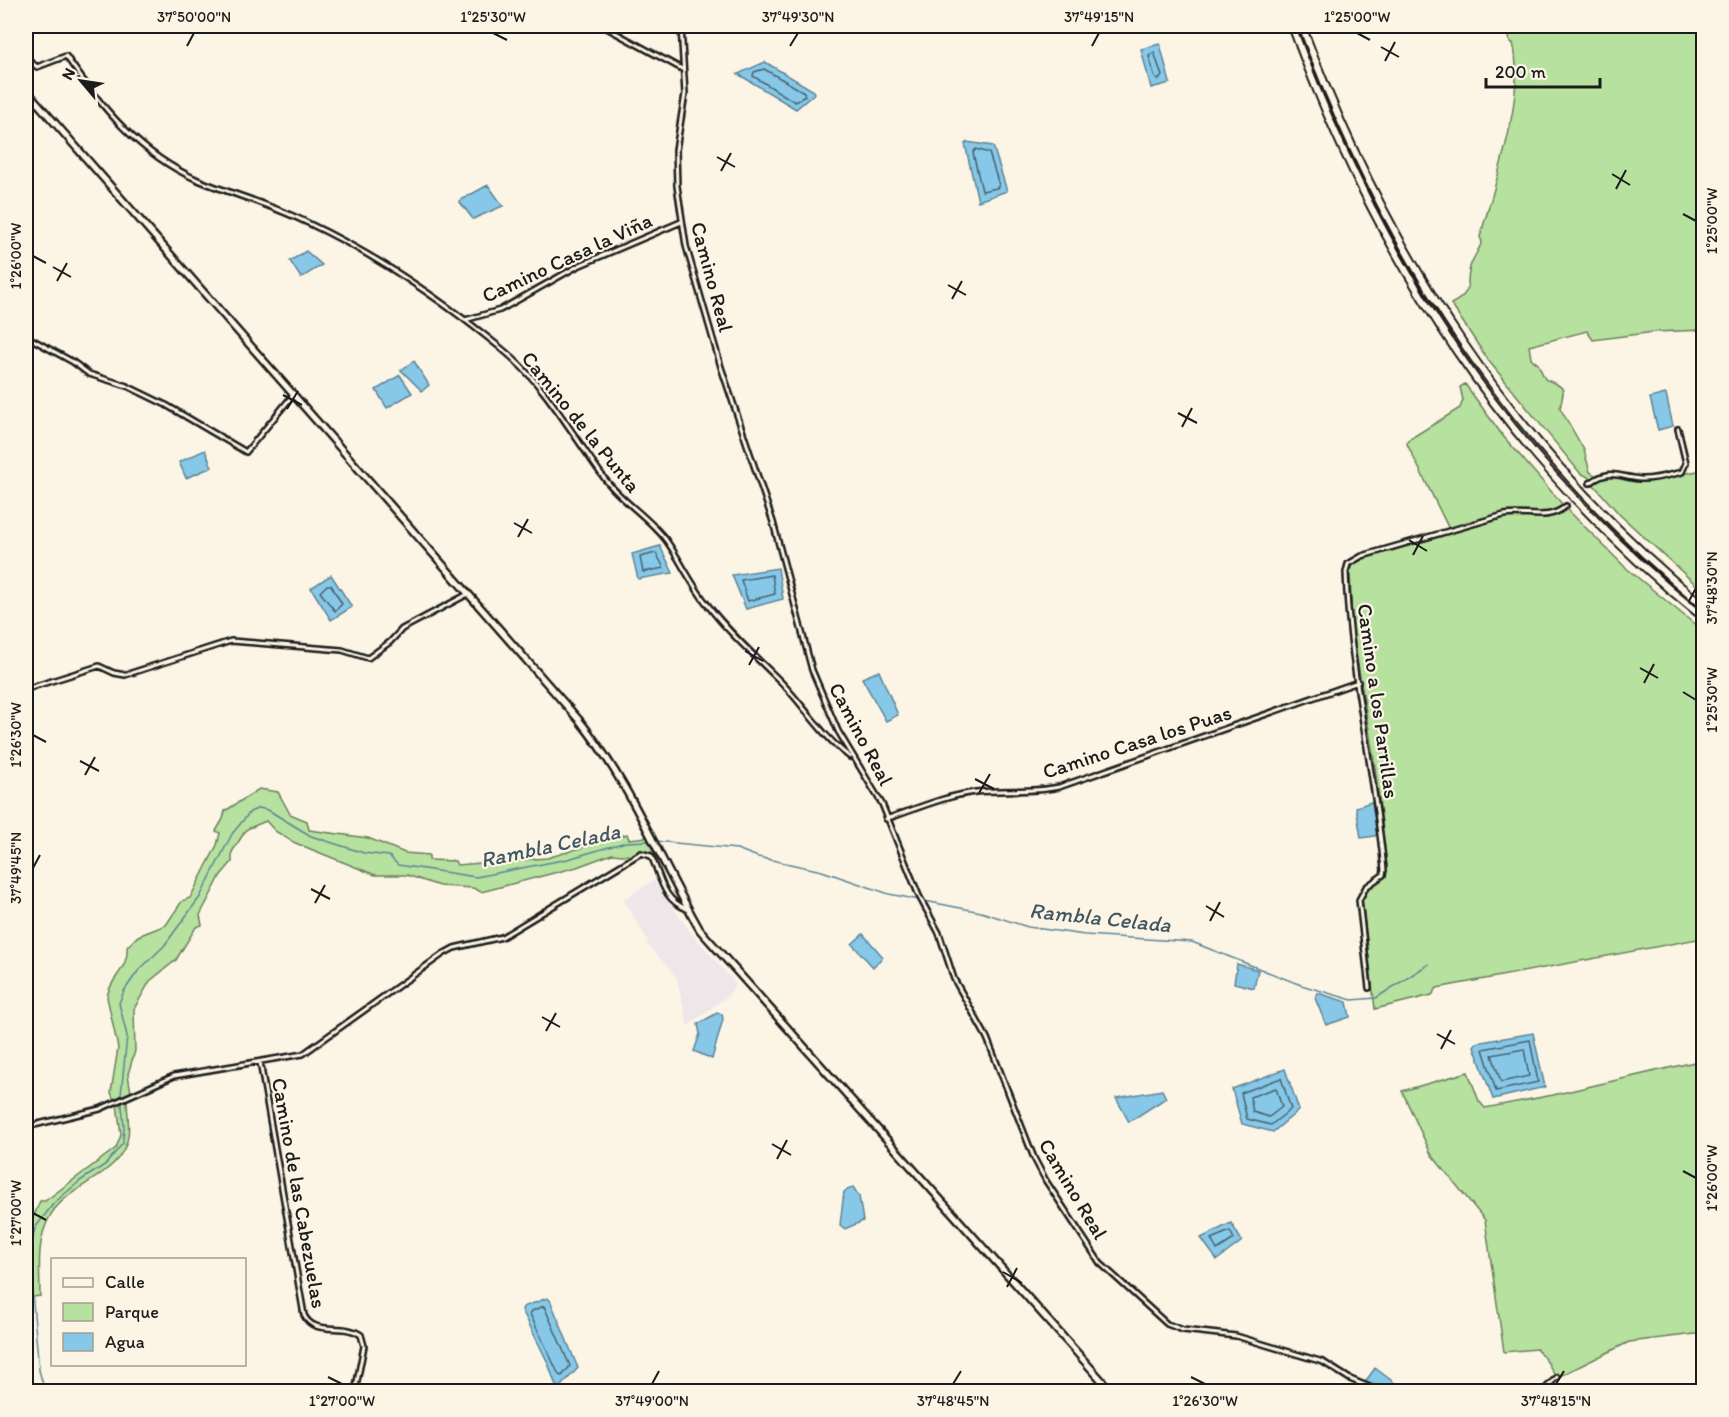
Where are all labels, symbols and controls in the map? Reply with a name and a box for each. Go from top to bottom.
text: 37°50'00"N [157,8,231,26]
text: 1°25'30"W [460,8,526,26]
text: 37°49'30"N [762,8,834,26]
text: 37°49'15"N [1064,8,1134,26]
text: 1°25'00"W [1324,8,1391,26]
north arrow [51,51,111,111]
scale bar [1486,51,1600,89]
text: 200 m [1495,61,1546,83]
text: N [57,65,79,83]
text: 1°25'00"W [1703,187,1721,254]
street label: Camino Casa la Viña [478,207,656,308]
street label: Camino Real [686,219,739,335]
text: 1°26'00"W [7,222,25,289]
street label: Camino de la Punta [517,346,646,498]
text: 37°48'30"N [1703,551,1721,625]
street label: Camino a los Parrillas [1352,602,1405,800]
text: 1°25'30"W [1703,667,1721,733]
street label: Camino Real [824,678,899,790]
street label: Camino Casa los Puas [1039,699,1234,784]
text: 1°26'30"W [7,702,25,768]
water label: Rambla Celada [478,817,623,873]
text: 37°49'45"N [7,832,25,904]
water label: Rambla Celada [1028,897,1173,938]
street label: Camino de las Cabezuelas [267,1076,332,1310]
street label: Camino Real [1034,1134,1113,1244]
text: 1°26'00"W [1703,1144,1721,1211]
text: 1°27'00"W [7,1180,25,1246]
legend [51,1258,246,1366]
text: Calle [105,1271,145,1293]
text: Parque [105,1301,159,1323]
text: Agua [105,1331,145,1353]
text: 1°27'00"W [309,1392,375,1410]
text: 37°49'00"N [615,1392,689,1410]
text: 37°48'45"N [917,1392,989,1410]
text: 1°26'30"W [1172,1392,1238,1410]
text: 37°48'15"N [1521,1392,1591,1410]

